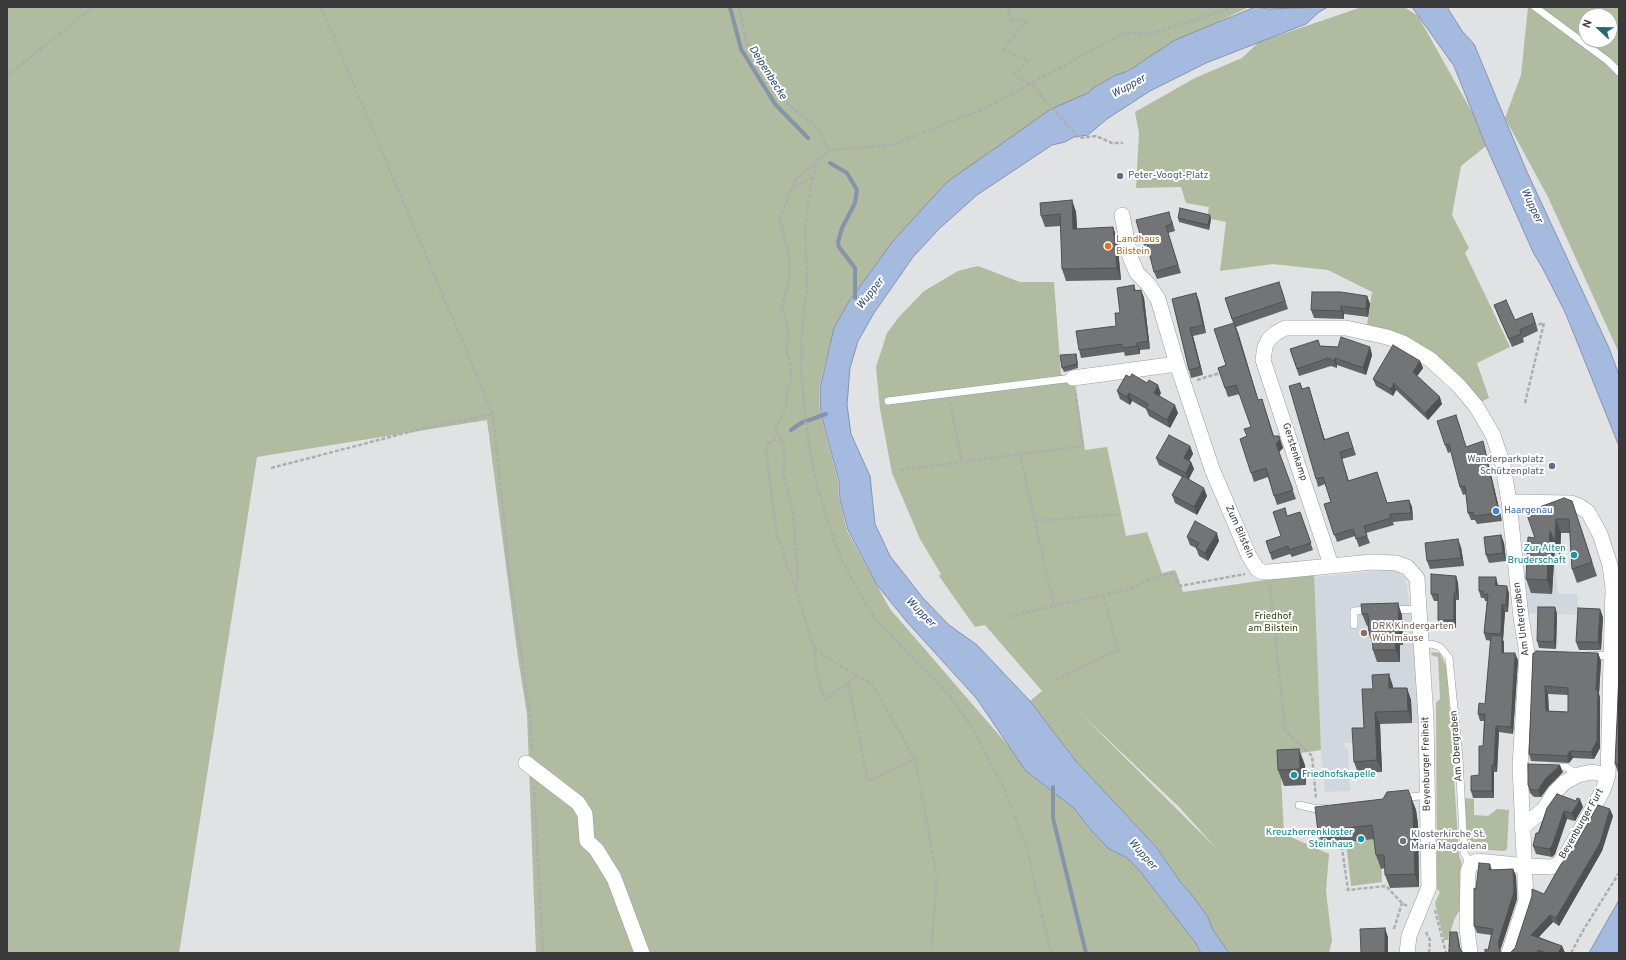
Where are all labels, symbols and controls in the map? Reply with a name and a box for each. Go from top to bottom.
north arrow [1578,8,1618,48]
text: N [1580,18,1596,30]
water label: Deipenbecke [745,44,789,102]
water label: Wupper [1110,72,1148,102]
place label: Peter-Voogt-Platz [1128,170,1209,182]
marker: Peter-Voogt-Platz [1115,171,1125,181]
water label: Wupper [1517,187,1545,225]
place label: Landhaus Bilstein [1116,234,1160,258]
marker: Landhaus Bilstein [1103,241,1113,251]
water label: Wupper [854,275,888,313]
street label: Gerstenkamp [1279,422,1309,482]
place label: Wanderparkplatz Schützenplatz [1467,454,1544,478]
marker: Wanderparkplatz Schützenplatz [1547,461,1557,471]
street label: Zum Bilstein [1222,504,1256,560]
place label: Haargenau [1504,505,1553,517]
marker: Haargenau [1491,506,1501,516]
place label: Zur Alten Bruderschaft [1507,543,1566,566]
marker: Zur Alten Bruderschaft [1569,550,1579,560]
street label: Am Untergraben [1512,581,1532,657]
water label: Wupper [902,595,938,631]
park label: Friedhof am Bilstein [1248,611,1298,634]
place label: DRK Kindergarten Wühlmäuse [1372,621,1454,644]
marker: DRK Kindergarten Wühlmäuse [1359,628,1369,638]
street label: Am Obergraben [1449,710,1465,782]
street label: Beyenburger Freiheit [1420,717,1434,811]
place label: Friedhofskapelle [1302,769,1376,781]
marker: Friedhofskapelle [1289,770,1299,780]
street label: Beyenburger Furt [1557,787,1607,861]
place label: Kreuzherrenkloster Steinhaus [1266,827,1353,850]
place label: Klosterkirche St. Maria Magdalena [1411,829,1487,852]
marker: Kreuzherrenkloster Steinhaus [1356,834,1366,844]
marker: Klosterkirche St. Maria Magdalena [1398,836,1408,846]
water label: Wupper [1125,837,1159,873]

